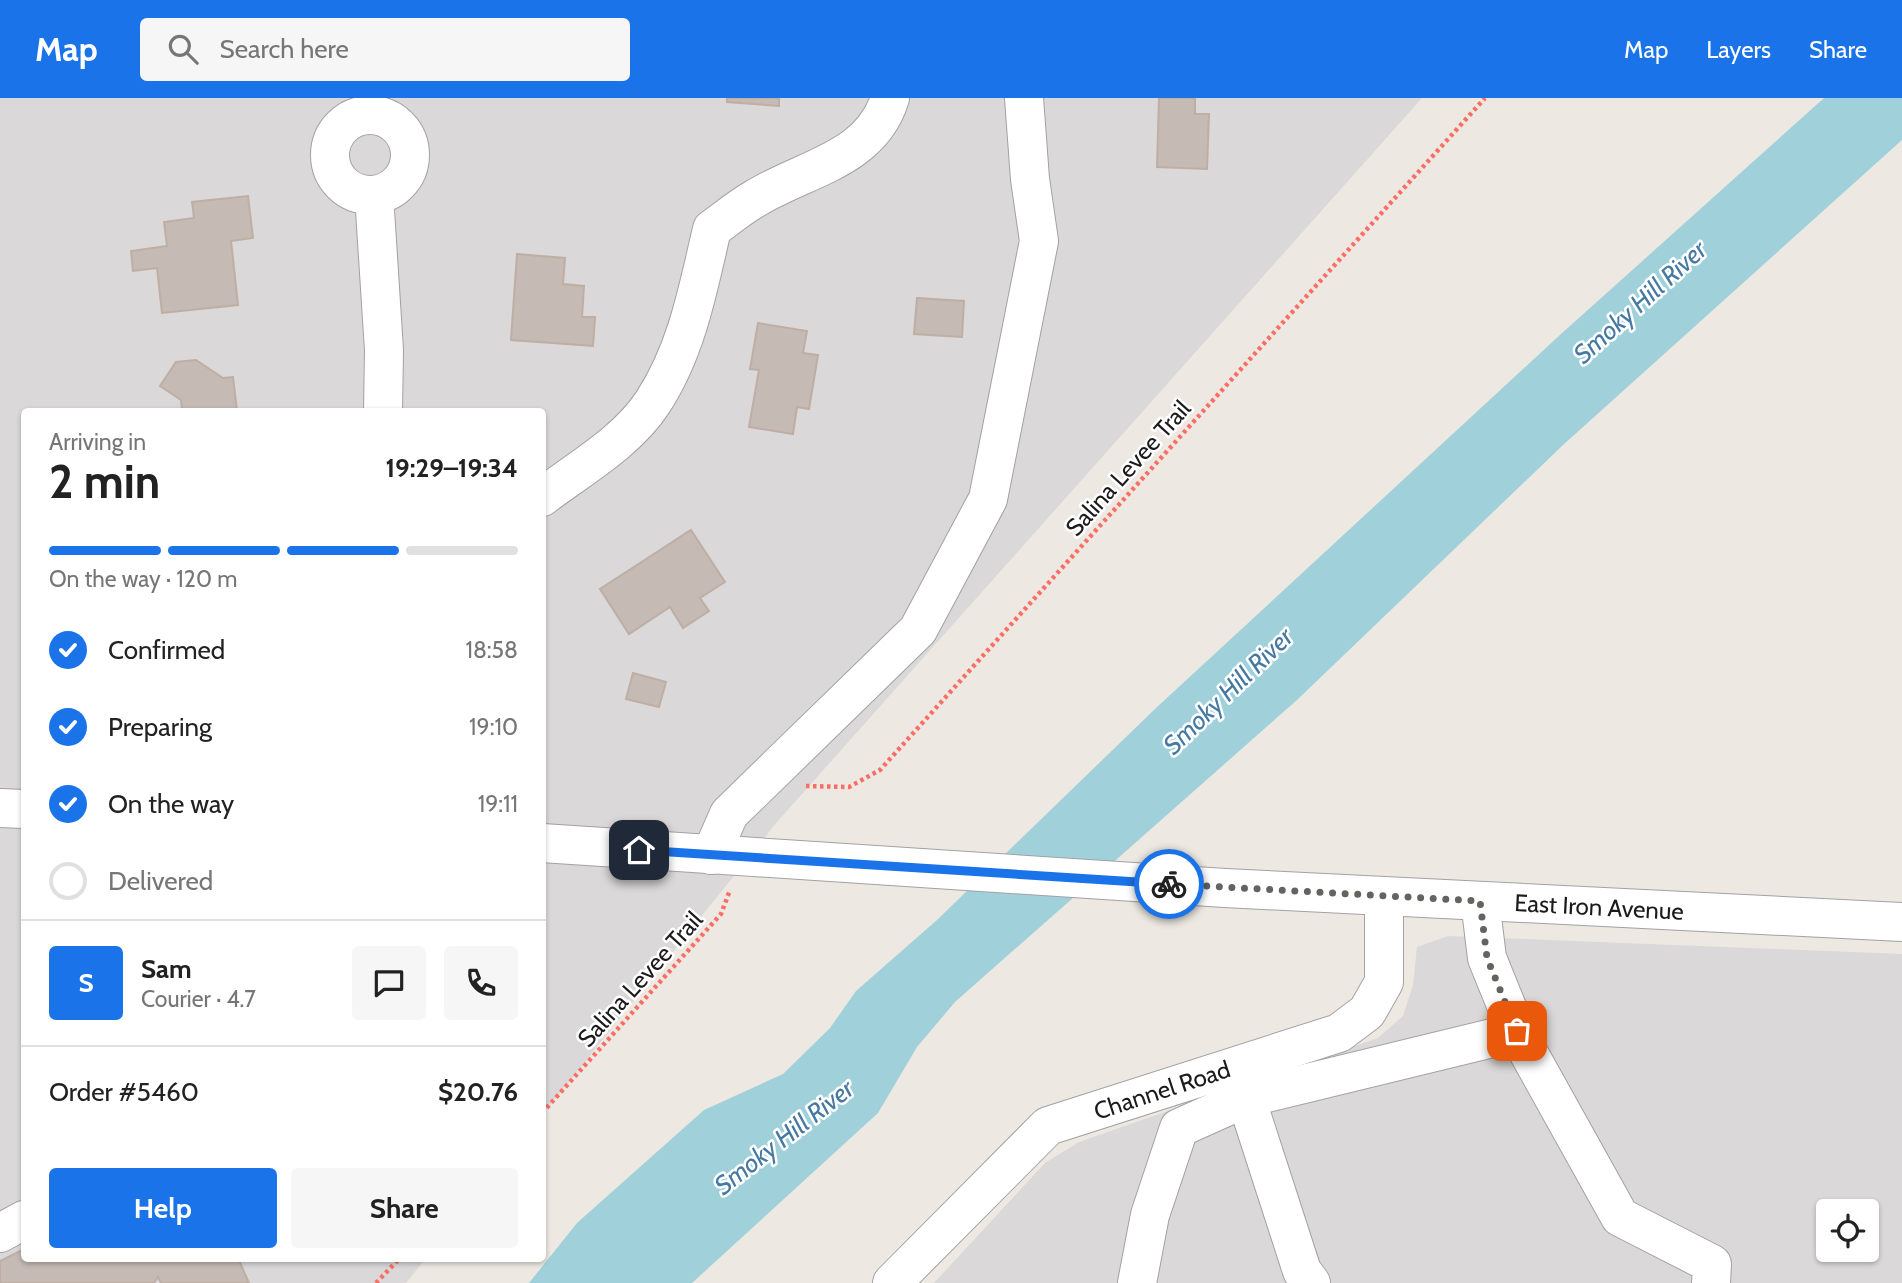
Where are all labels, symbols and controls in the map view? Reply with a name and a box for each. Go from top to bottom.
search box [140,18,630,81]
text: Map [35,29,98,69]
icon: search [164,30,202,68]
text: Search here [220,33,349,65]
text: Map [1624,35,1668,64]
text: Layers [1706,35,1771,64]
text: Share [1809,35,1867,64]
water label: Smoky Hill River [1567,233,1714,370]
street label: Salina Levee Trail [1059,394,1197,542]
text: Arriving in [49,428,146,456]
text: 19:29–19:34 [385,452,518,484]
text: 2 min [49,454,160,510]
text: On the way · 120 m [49,565,237,593]
water label: Smoky Hill River [1156,620,1300,761]
icon: check [49,631,87,669]
text: Confirmed [108,634,225,666]
text: 18:58 [465,636,518,664]
icon: check [49,708,87,746]
text: Preparing [108,711,212,743]
text: 19:10 [469,713,518,741]
icon: check [49,785,87,823]
text: On the way [108,788,234,820]
text: 19:11 [478,790,518,818]
pin [609,820,669,880]
icon: home [620,831,658,869]
courier [1134,849,1204,919]
text: Delivered [108,865,213,897]
icon: bike [1150,865,1188,903]
street label: East Iron Avenue [1514,888,1684,926]
street label: Salina Levee Trail [571,905,709,1053]
button: chat [352,946,426,1020]
button: phone [444,946,518,1020]
text: Sam [141,953,192,985]
text: S [78,967,94,999]
text: Courier · 4.7 [141,985,256,1013]
pin [1487,1001,1547,1061]
icon: bag [1498,1012,1536,1050]
street label: Channel Road [1090,1054,1234,1126]
water label: Smoky Hill River [708,1072,861,1201]
text: Order #5460 [49,1076,199,1108]
text: $20.76 [438,1076,518,1108]
button: Help [49,1168,277,1248]
button: Share [291,1168,518,1248]
map controls [1816,1199,1879,1262]
button: locate [1816,1199,1879,1262]

